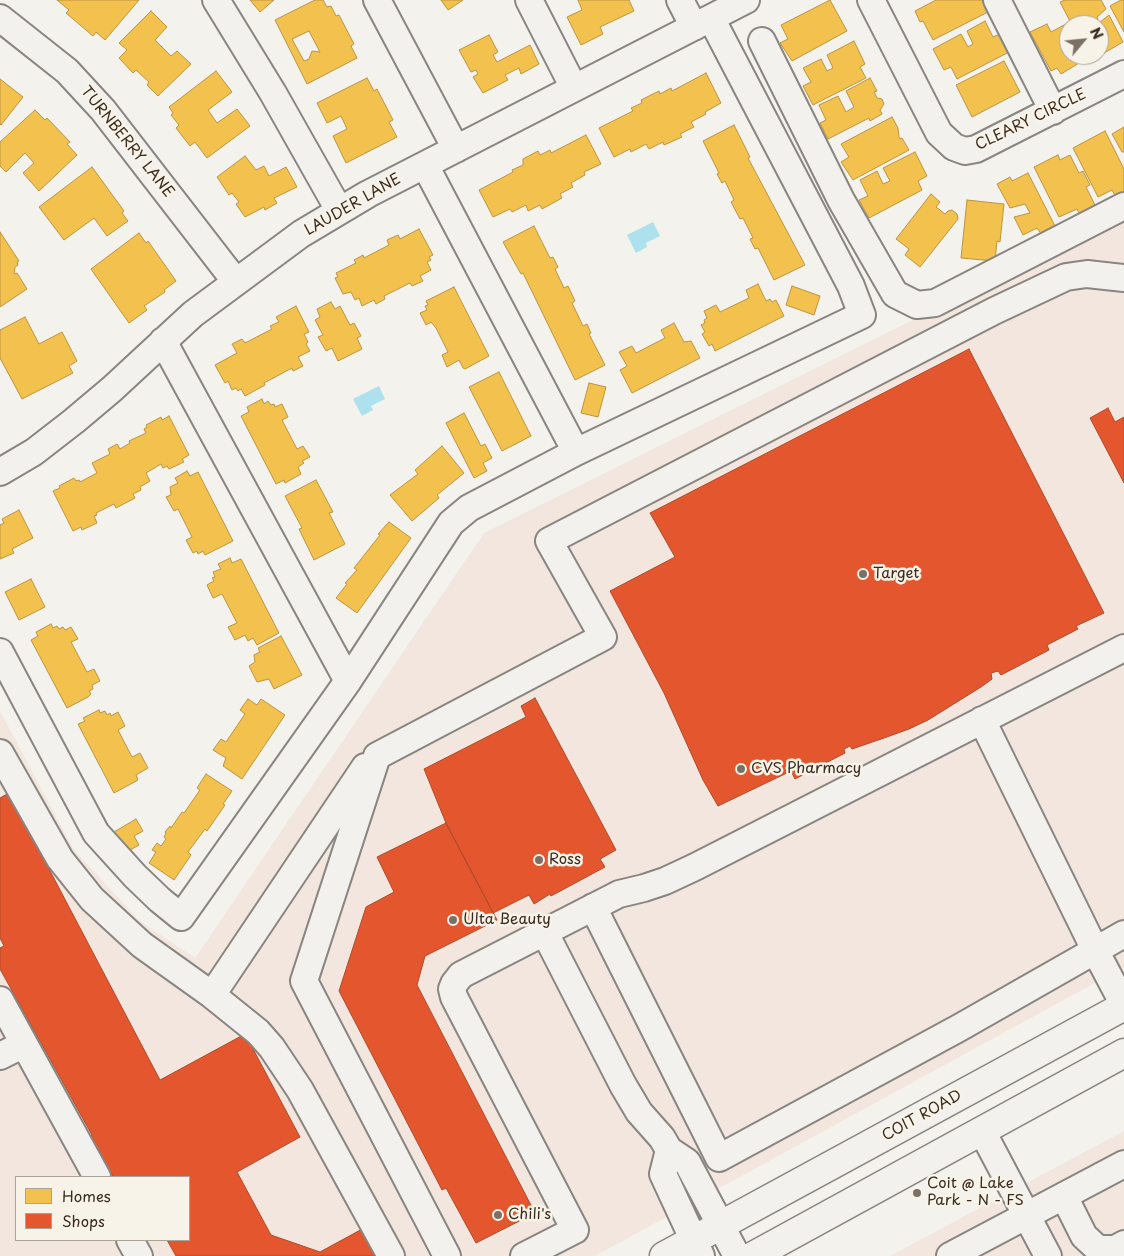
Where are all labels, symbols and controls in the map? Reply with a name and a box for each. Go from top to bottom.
north arrow [1059,15,1109,65]
text: N [1085,23,1109,43]
street label: TURNBERRY LANE [77,83,177,201]
street label: CLEARY CIRCLE [973,85,1089,155]
street label: LAUDER LANE [302,170,404,240]
place label: Target [873,565,919,583]
marker: Target [857,568,869,580]
place label: CVS Pharmacy [751,760,861,778]
marker: CVS Pharmacy [735,763,747,775]
place label: Ross [549,851,581,869]
marker: Ross [533,854,545,866]
place label: Ulta Beauty [463,911,551,929]
marker: Ulta Beauty [447,914,459,926]
street label: COIT ROAD [879,1087,965,1145]
place label: Coit @ Lake Park - N - FS [927,1175,1024,1210]
legend [15,1176,190,1241]
text: Homes [62,1184,111,1207]
marker: Coit @ Lake Park - N - FS [911,1187,923,1199]
place label: Chili's [508,1206,551,1224]
text: Shops [62,1209,105,1232]
marker: Chili's [492,1209,504,1221]

